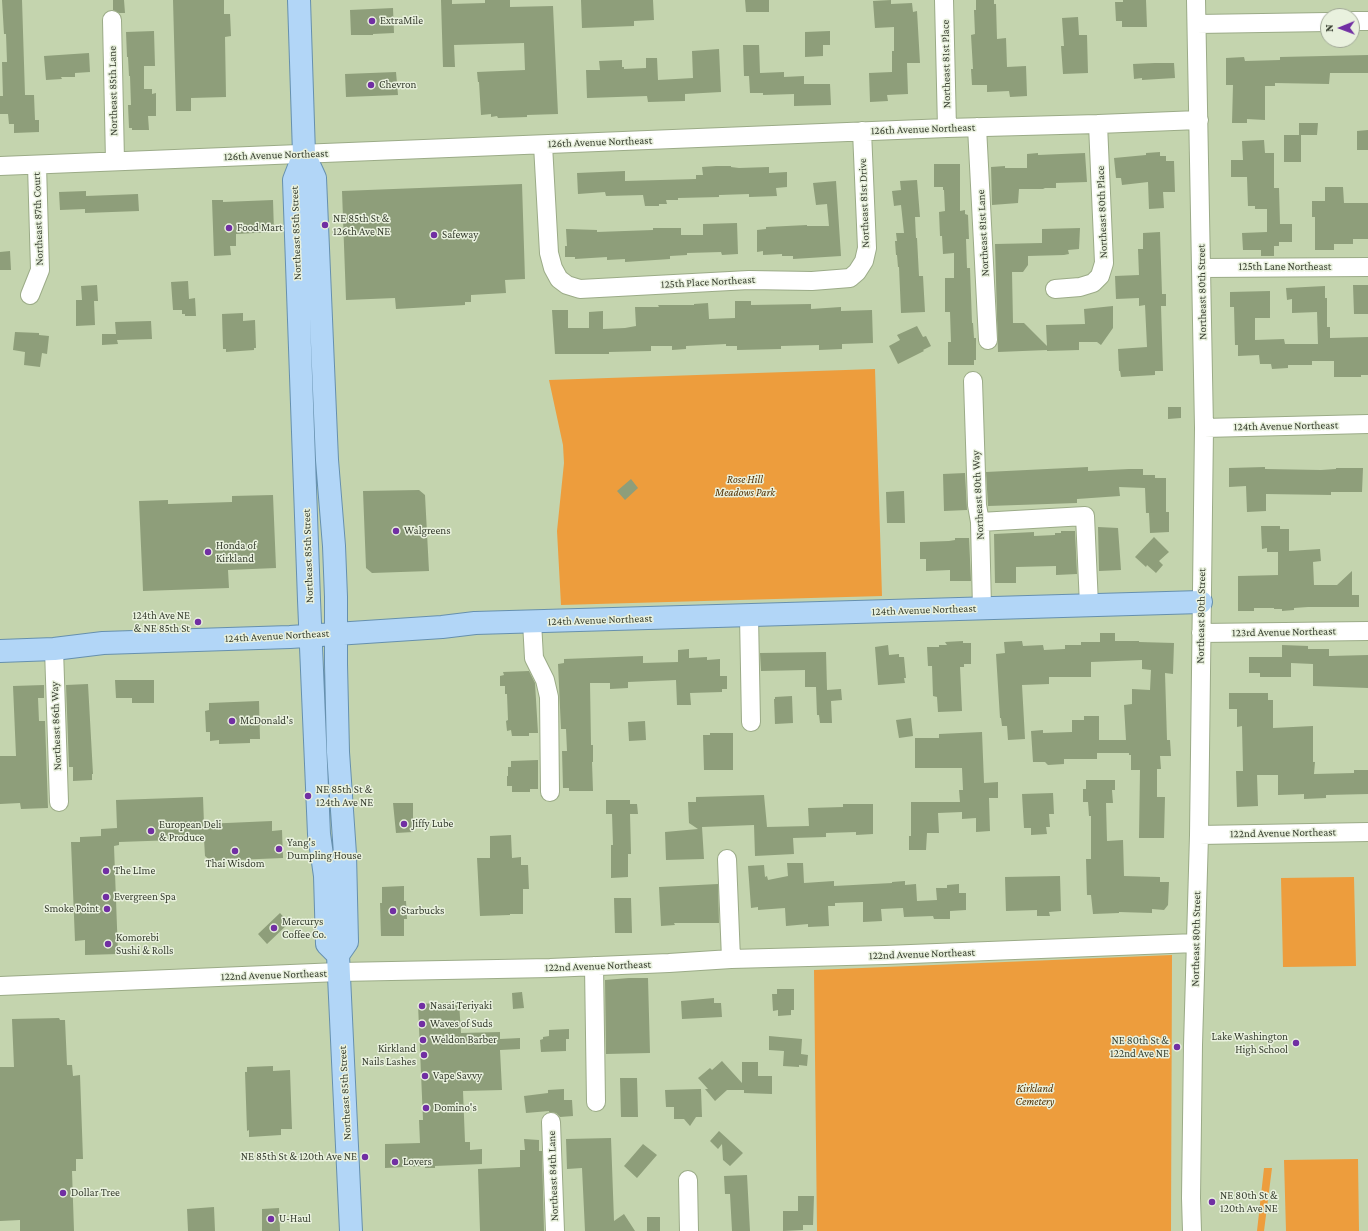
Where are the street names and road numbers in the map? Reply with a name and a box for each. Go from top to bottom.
street label: Northeast 81st Place [939,20,953,108]
street label: Northeast 85th Lane [106,46,120,136]
street label: 126th Avenue Northeast [871,121,975,137]
street label: 126th Avenue Northeast [548,134,652,150]
street label: 126th Avenue Northeast [224,147,328,163]
street label: Northeast 81st Drive [856,158,872,248]
street label: Northeast 80th Place [1094,165,1110,259]
street label: Northeast 87th Court [30,172,46,266]
street label: Northeast 85th Street [288,186,304,280]
street label: Northeast 81st Lane [974,189,992,277]
street label: Northeast 80th Street [1195,244,1209,340]
street label: 125th Lane Northeast [1239,260,1331,274]
street label: 125th Place Northeast [660,273,756,291]
street label: 124th Avenue Northeast [1234,418,1338,434]
street label: Northeast 80th Way [969,450,987,540]
street label: Northeast 85th Street [300,509,316,603]
street label: Northeast 80th Street [1194,568,1208,664]
street label: 124th Avenue Northeast [872,602,976,618]
street label: 124th Avenue Northeast [548,612,652,628]
street label: 123rd Avenue Northeast [1232,624,1336,640]
street label: 124th Avenue Northeast [224,627,330,645]
street label: Northeast 86th Way [48,681,64,771]
street label: 122nd Avenue Northeast [1230,825,1336,841]
street label: Northeast 80th Street [1189,891,1203,987]
street label: 122nd Avenue Northeast [869,946,975,962]
street label: 122nd Avenue Northeast [545,958,651,974]
street label: 122nd Avenue Northeast [221,967,327,983]
street label: Northeast 85th Street [336,1046,354,1140]
street label: Northeast 84th Lane [545,1131,561,1221]

